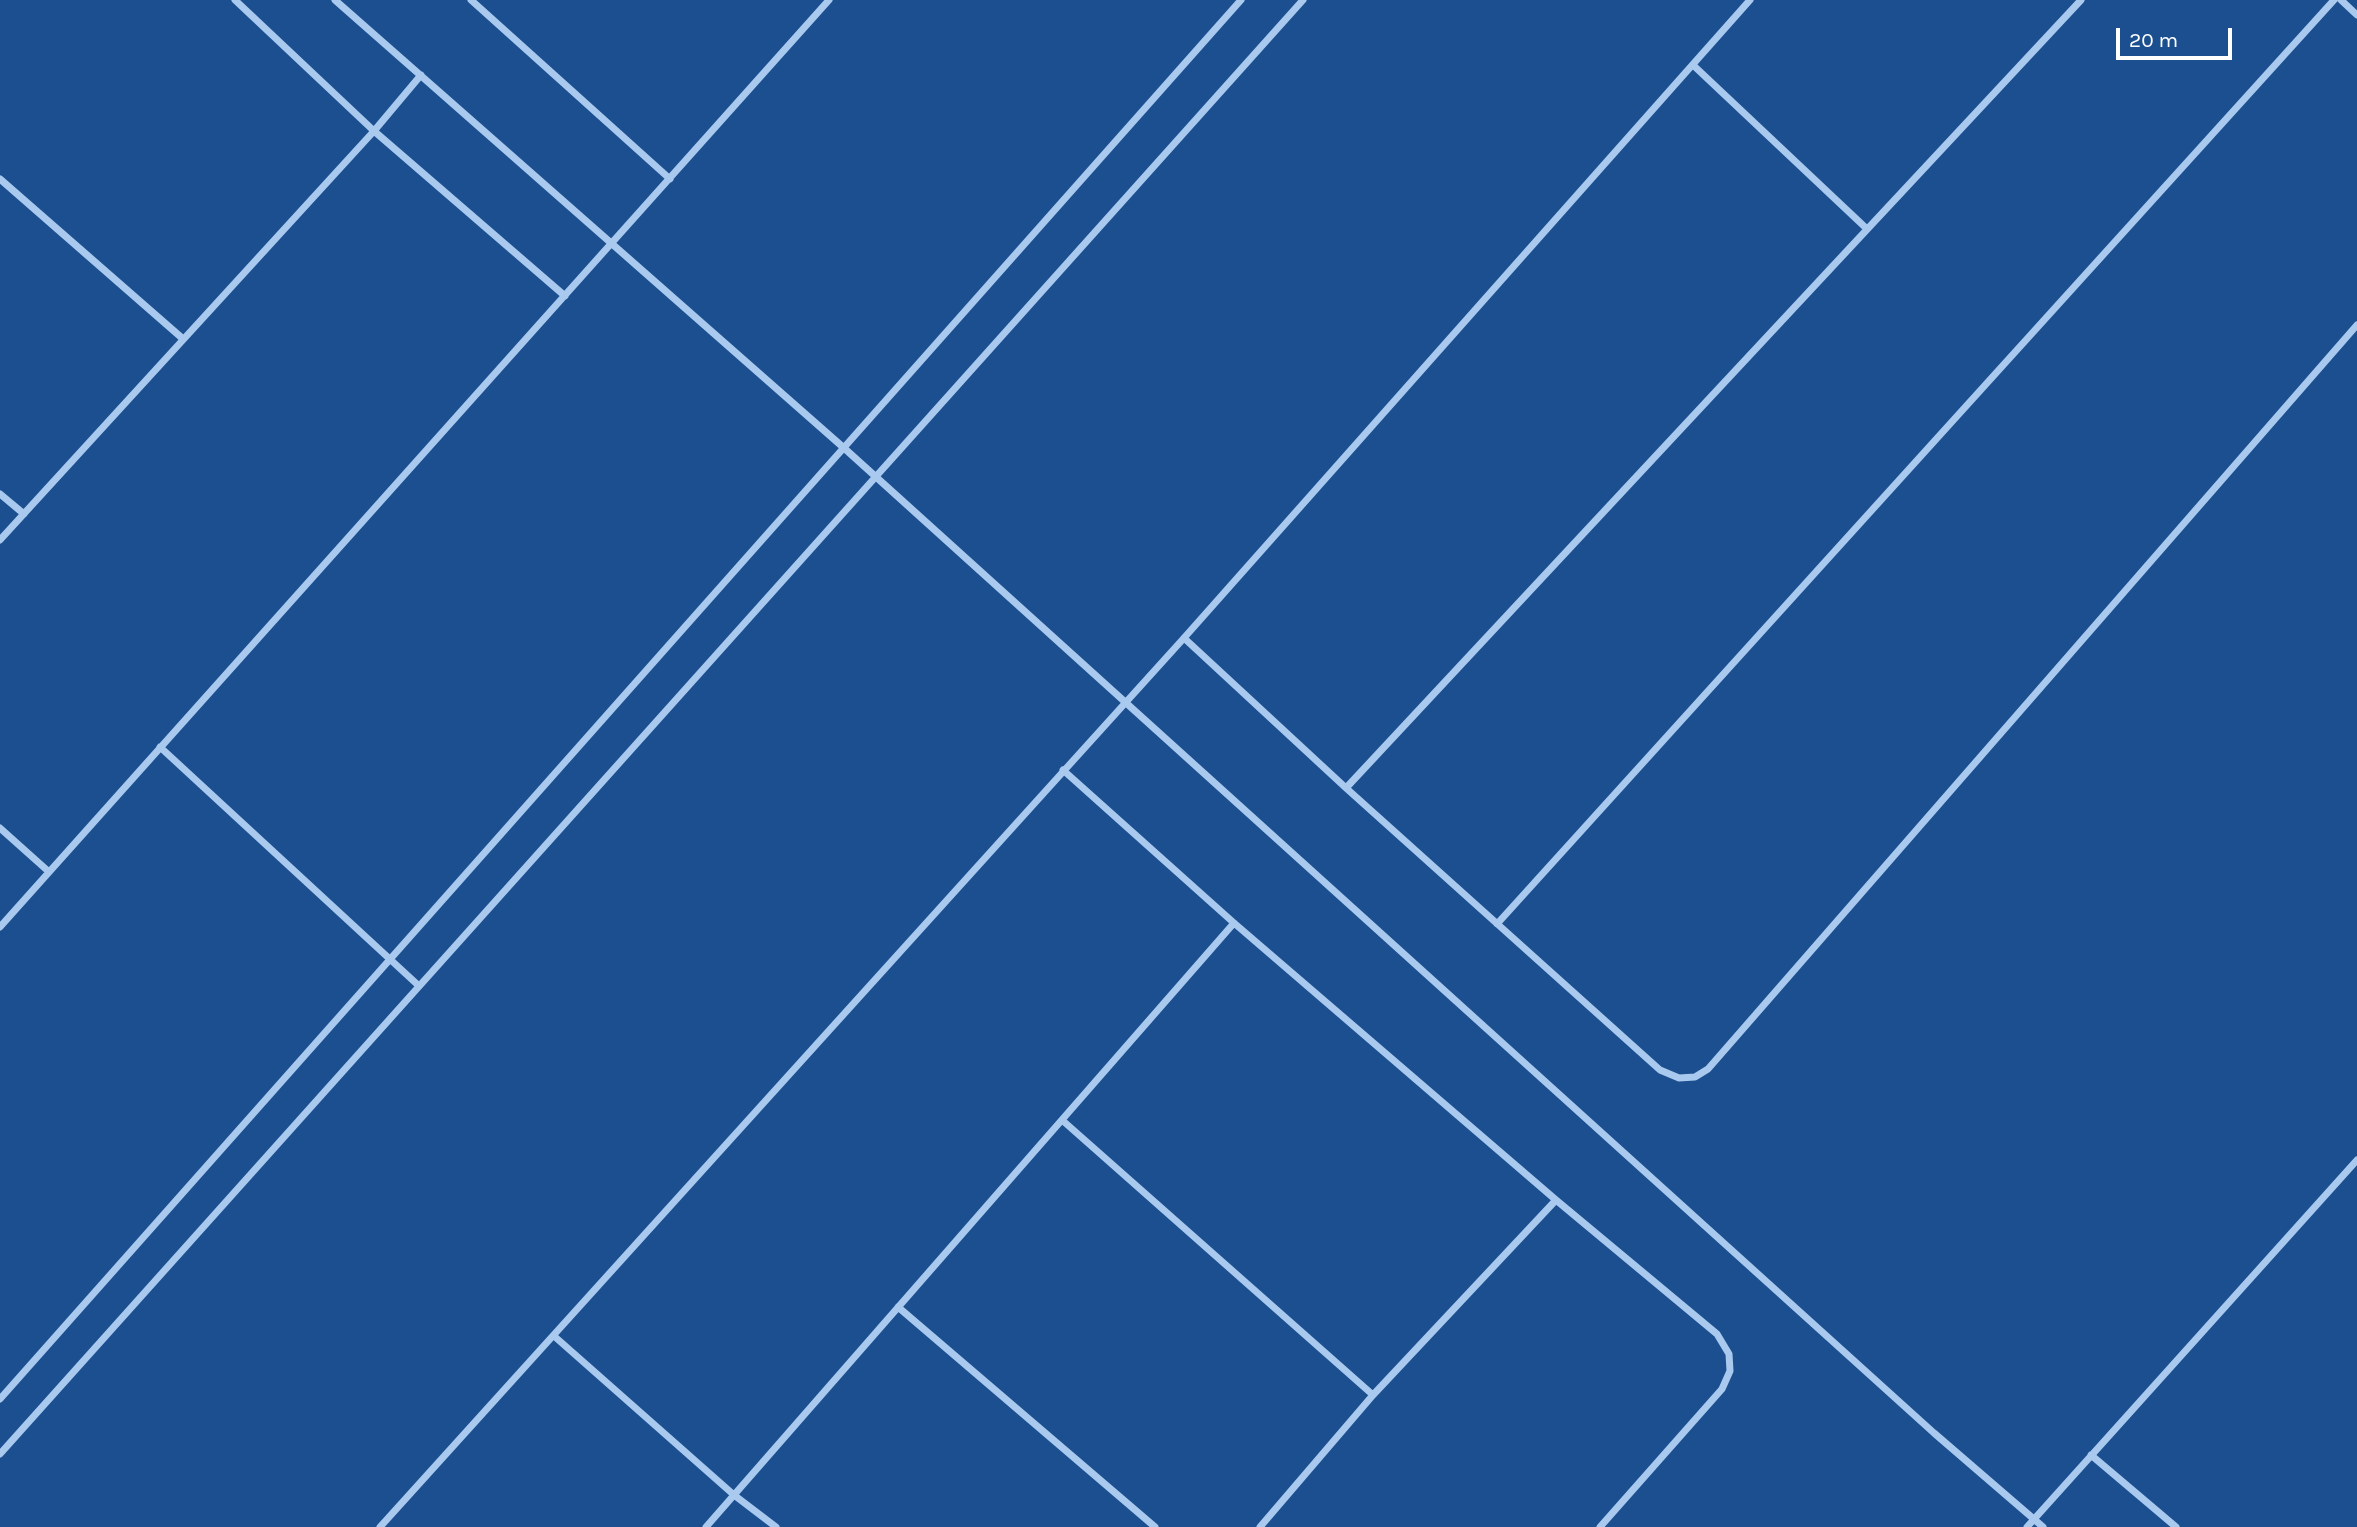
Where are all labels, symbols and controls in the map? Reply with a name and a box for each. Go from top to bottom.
scale bar [2119,14,2234,58]
text: 20 m [2129,28,2178,52]

